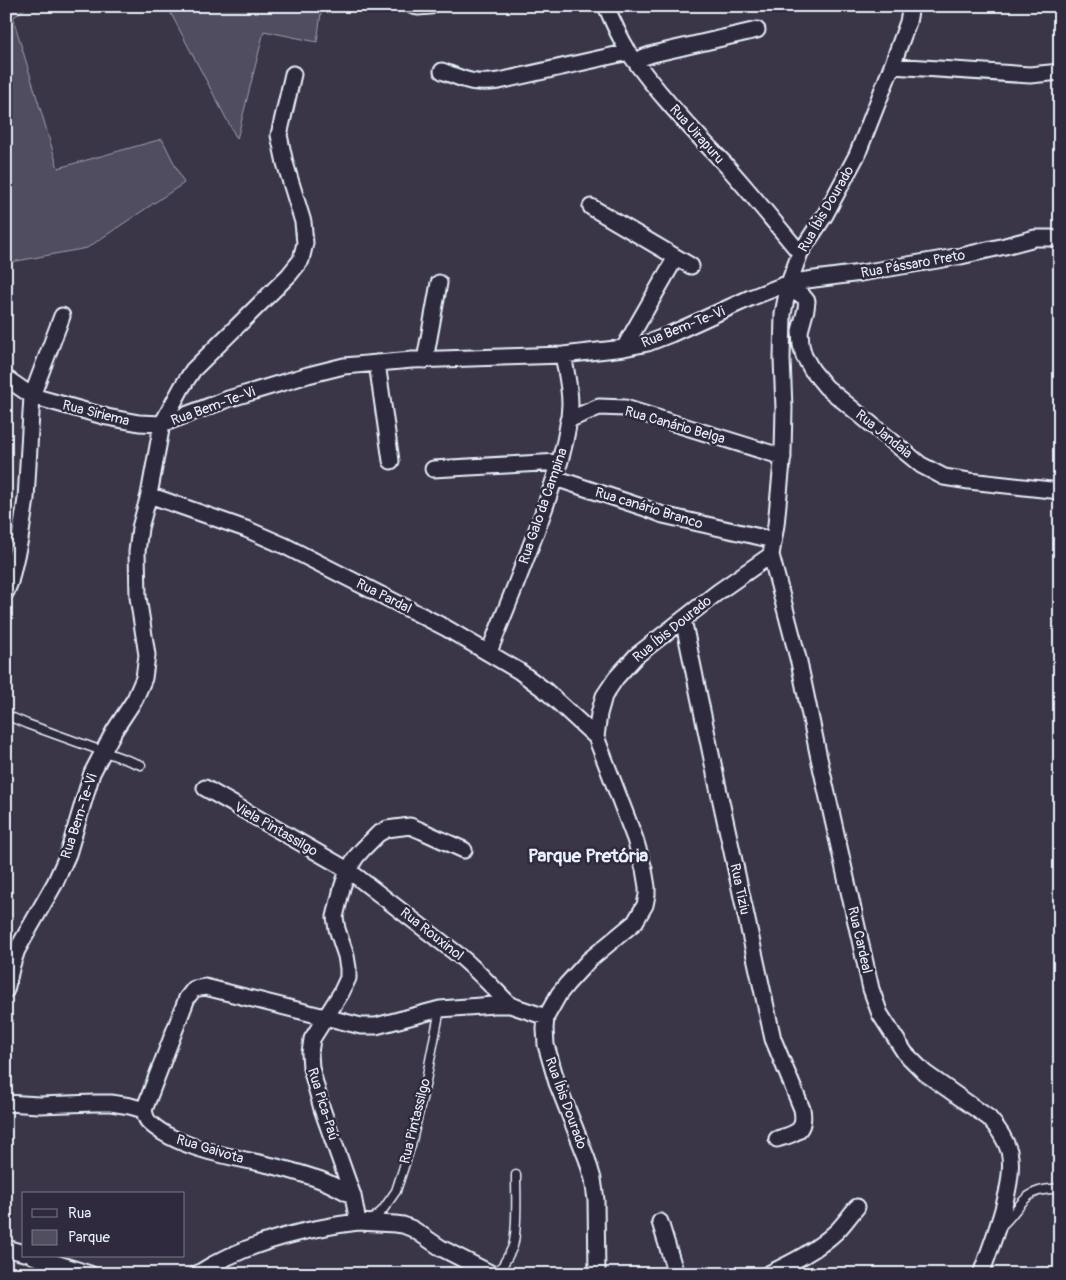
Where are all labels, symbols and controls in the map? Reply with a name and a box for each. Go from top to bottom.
street label: Rua Uirapuru [666,101,728,167]
street label: Rua Íbis Dourado [794,162,858,255]
street label: Rua Pássaro Preto [860,246,967,282]
street label: Rua Bem-Te-Vi [639,302,728,351]
street label: Rua Bem-Te-Vi [169,383,258,429]
street label: Rua Siriema [61,396,131,430]
street label: Rua Canário Belga [623,403,727,447]
street label: Rua Jandaia [852,406,916,462]
street label: Rua Galo da Campina [515,446,571,566]
street label: Rua canário Branco [593,484,705,533]
street label: Rua Pardal [354,575,414,617]
street label: Rua Íbis Dourado [629,591,715,666]
street label: Rua Bem-Te-Vi [57,771,101,861]
street label: Viela Pintassilgo [231,798,321,860]
district label: Parque Pretória [528,844,648,868]
street label: Rua Tiziu [726,862,754,916]
street label: Rua Rouxinol [397,904,467,964]
street label: Rua Cardeal [844,905,876,975]
street label: Rua Íbis Dourado [542,1055,592,1152]
street label: Rua Pica-Paú [304,1066,342,1142]
street label: Rua Pintassilgo [396,1076,434,1166]
street label: Rua Gaivota [174,1131,246,1167]
legend [22,1192,185,1258]
text: Rua [68,1204,91,1223]
text: Parque [68,1228,111,1247]

